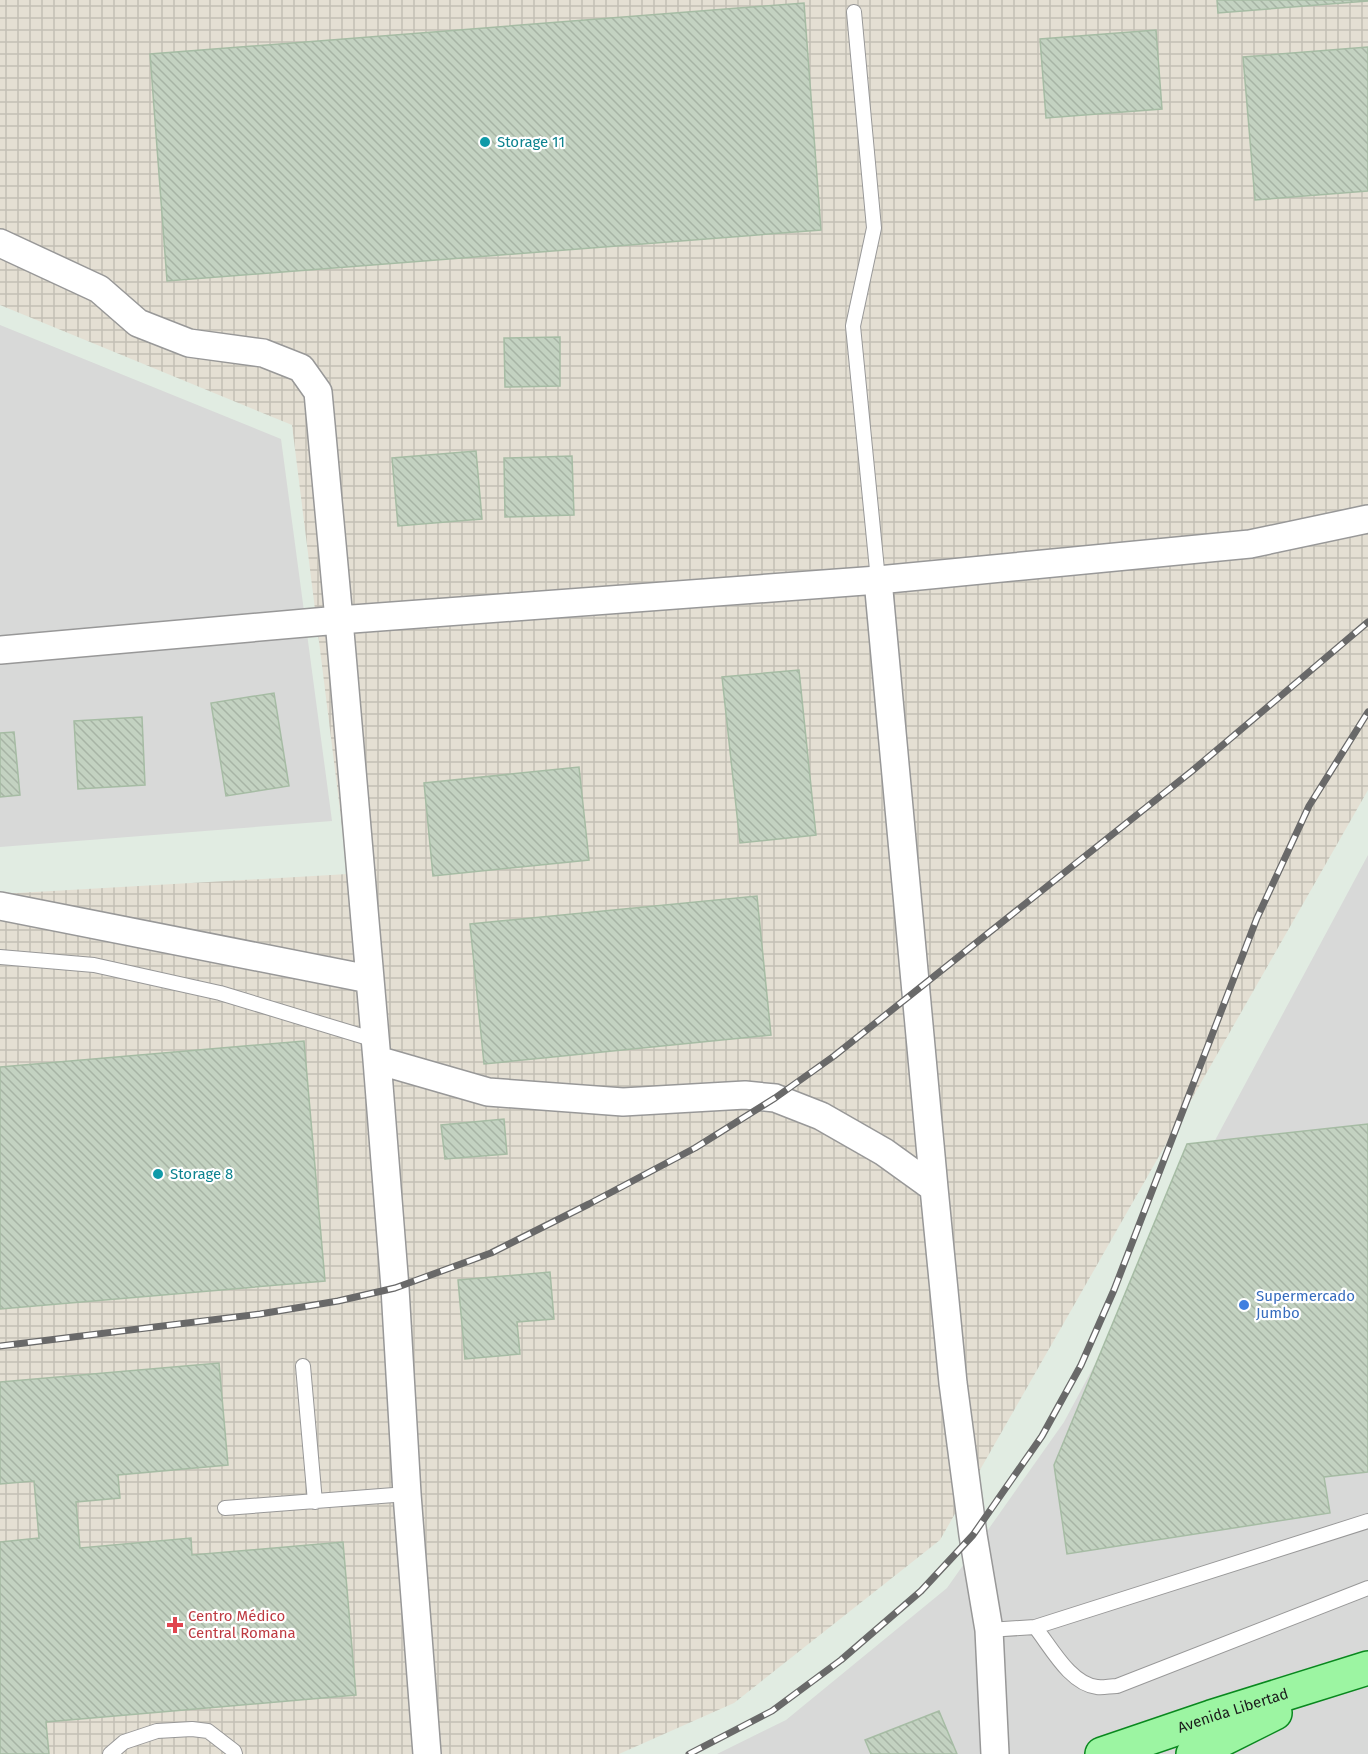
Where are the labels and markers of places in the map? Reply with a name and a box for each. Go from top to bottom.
place label: Storage 11 [497,133,565,151]
marker: Storage 11 [478,135,492,149]
place label: Storage 8 [170,1165,233,1183]
marker: Storage 8 [151,1167,165,1181]
place label: Supermercado Jumbo [1256,1287,1355,1322]
marker: Supermercado Jumbo [1237,1298,1251,1312]
place label: Centro Médico Central Romana [188,1607,296,1642]
marker: Centro Médico Central Romana [166,1616,184,1634]

